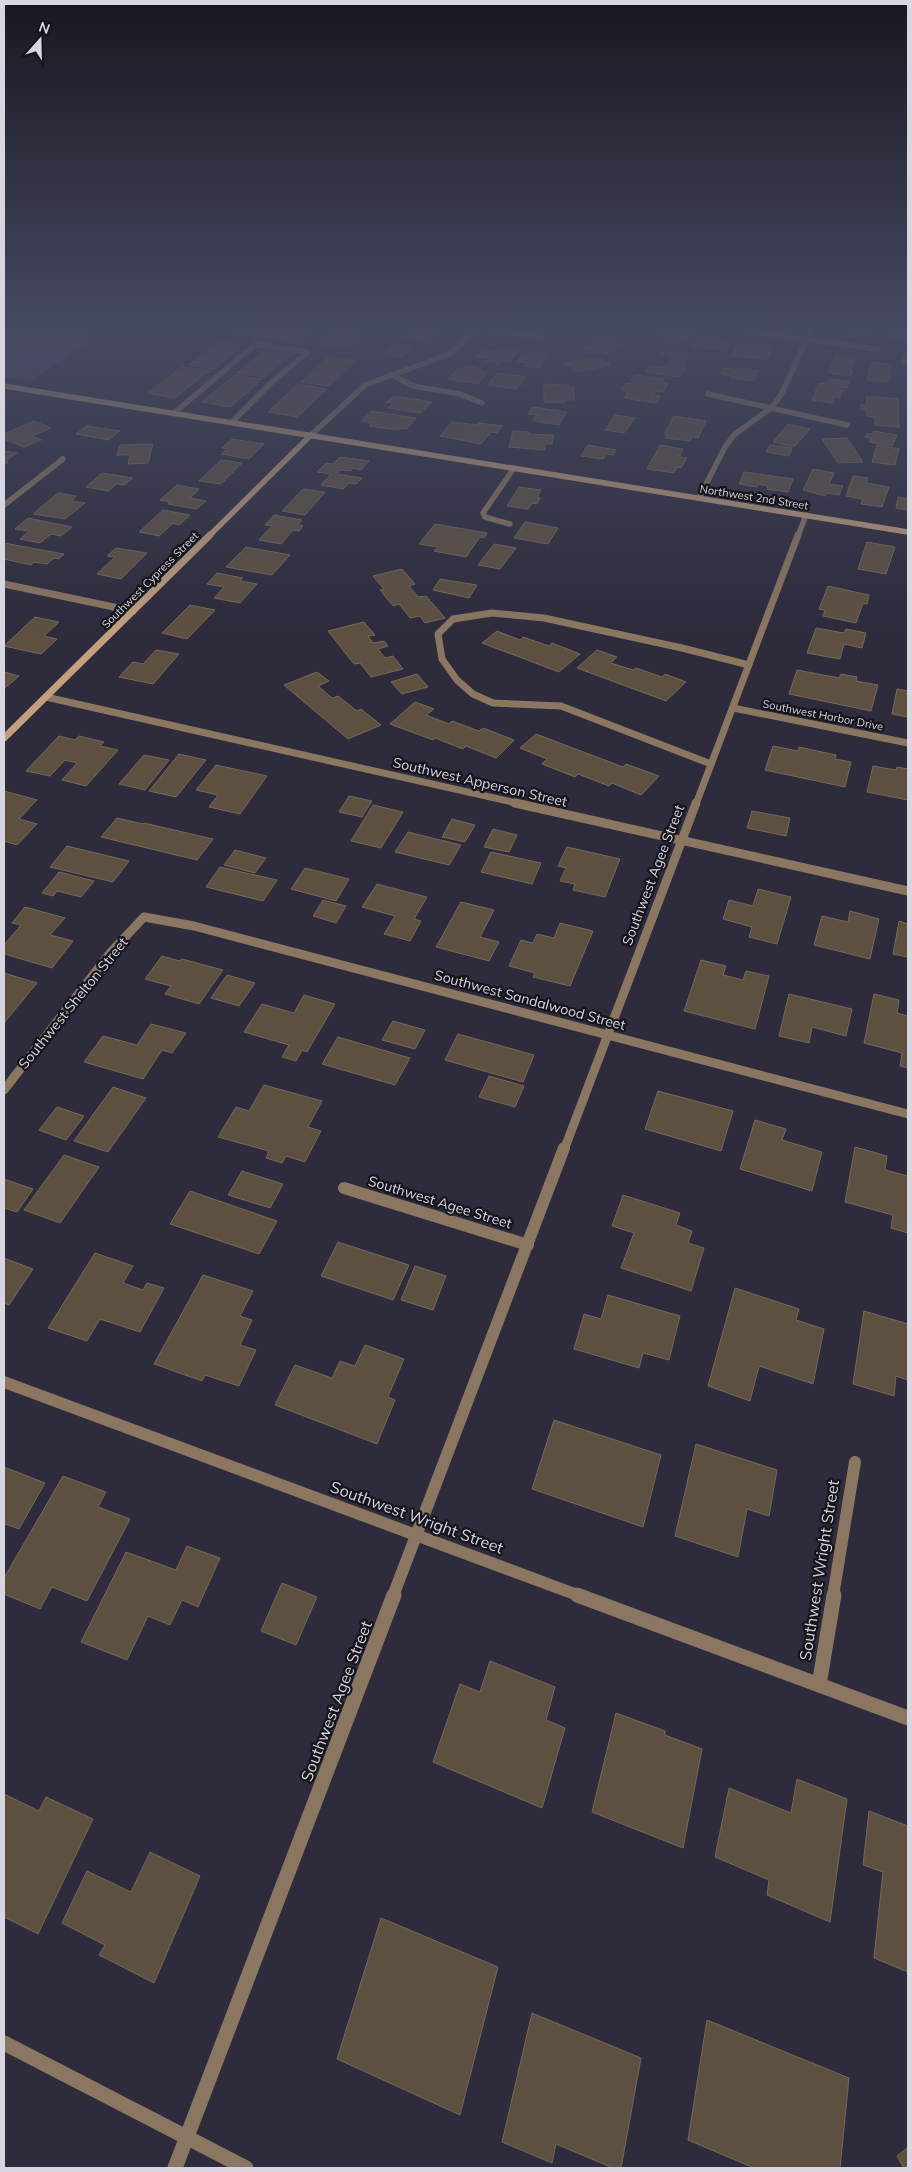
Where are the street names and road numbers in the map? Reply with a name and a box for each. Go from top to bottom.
street label: Northwest 2nd Street [699,482,809,513]
street label: Southwest Cypress Street [99,529,201,631]
street label: Southwest Harbor Drive [761,696,885,734]
street label: Southwest Apperson Street [391,753,569,811]
street label: Southwest Agee Street [618,802,688,948]
street label: Southwest Shelton Street [14,933,132,1072]
street label: Southwest Sandalwood Street [432,966,628,1034]
street label: Southwest Agee Street [366,1172,514,1232]
street label: Southwest Wright Street [328,1476,507,1558]
street label: Southwest Wright Street [795,1478,843,1662]
street label: Southwest Agee Street [296,1617,376,1784]

